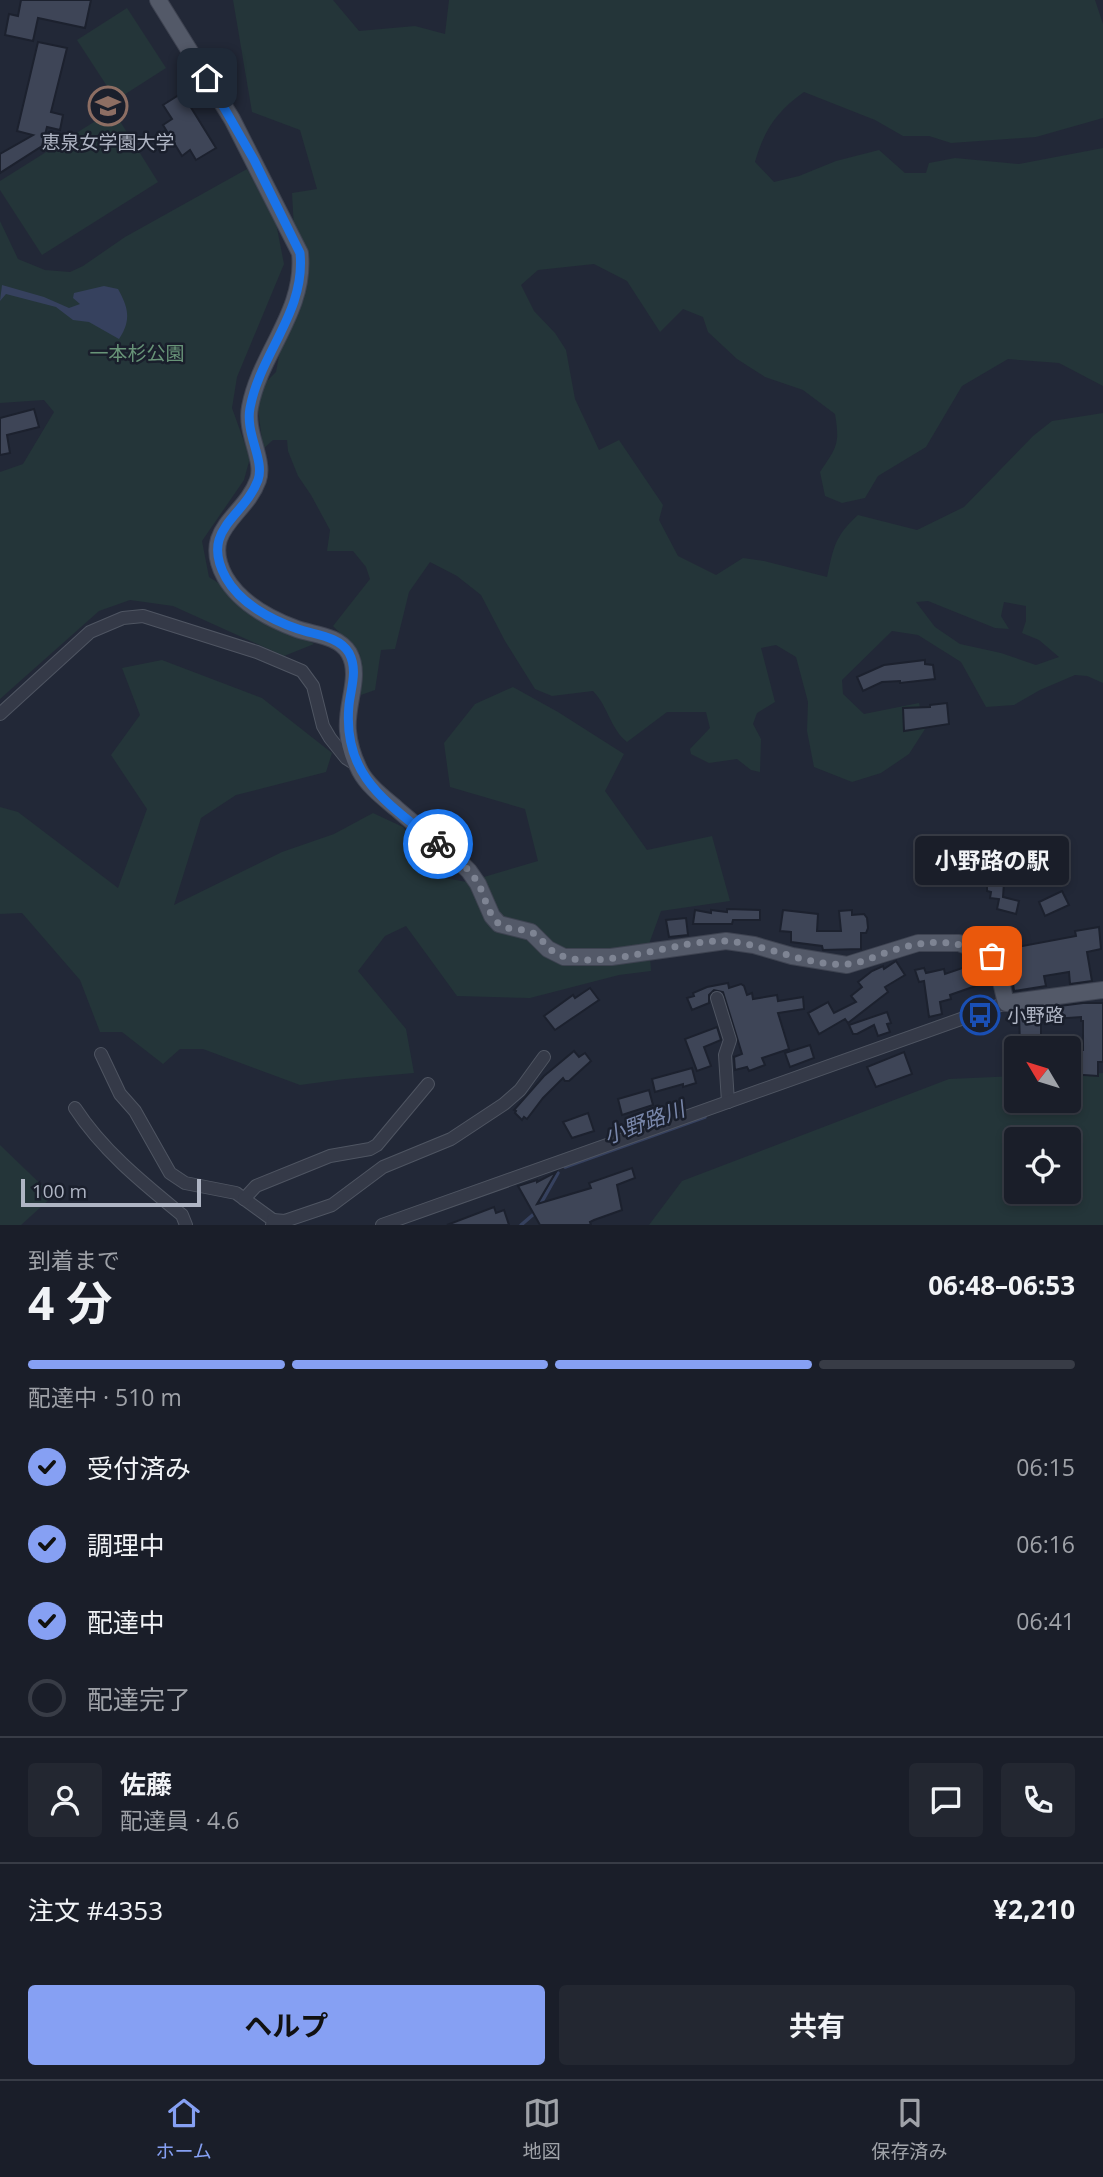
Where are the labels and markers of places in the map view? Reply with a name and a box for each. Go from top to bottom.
pin [177,48,237,108]
school or university icon: 恵泉女学園大学 [87,85,129,127]
place label: 恵泉女学園大学 [41,129,175,155]
callout: 小野路の駅 [915,837,1069,886]
pin [962,926,1022,986]
bus stop icon: 小野路 [959,994,1001,1036]
place label: 小野路 [1007,1002,1064,1028]

